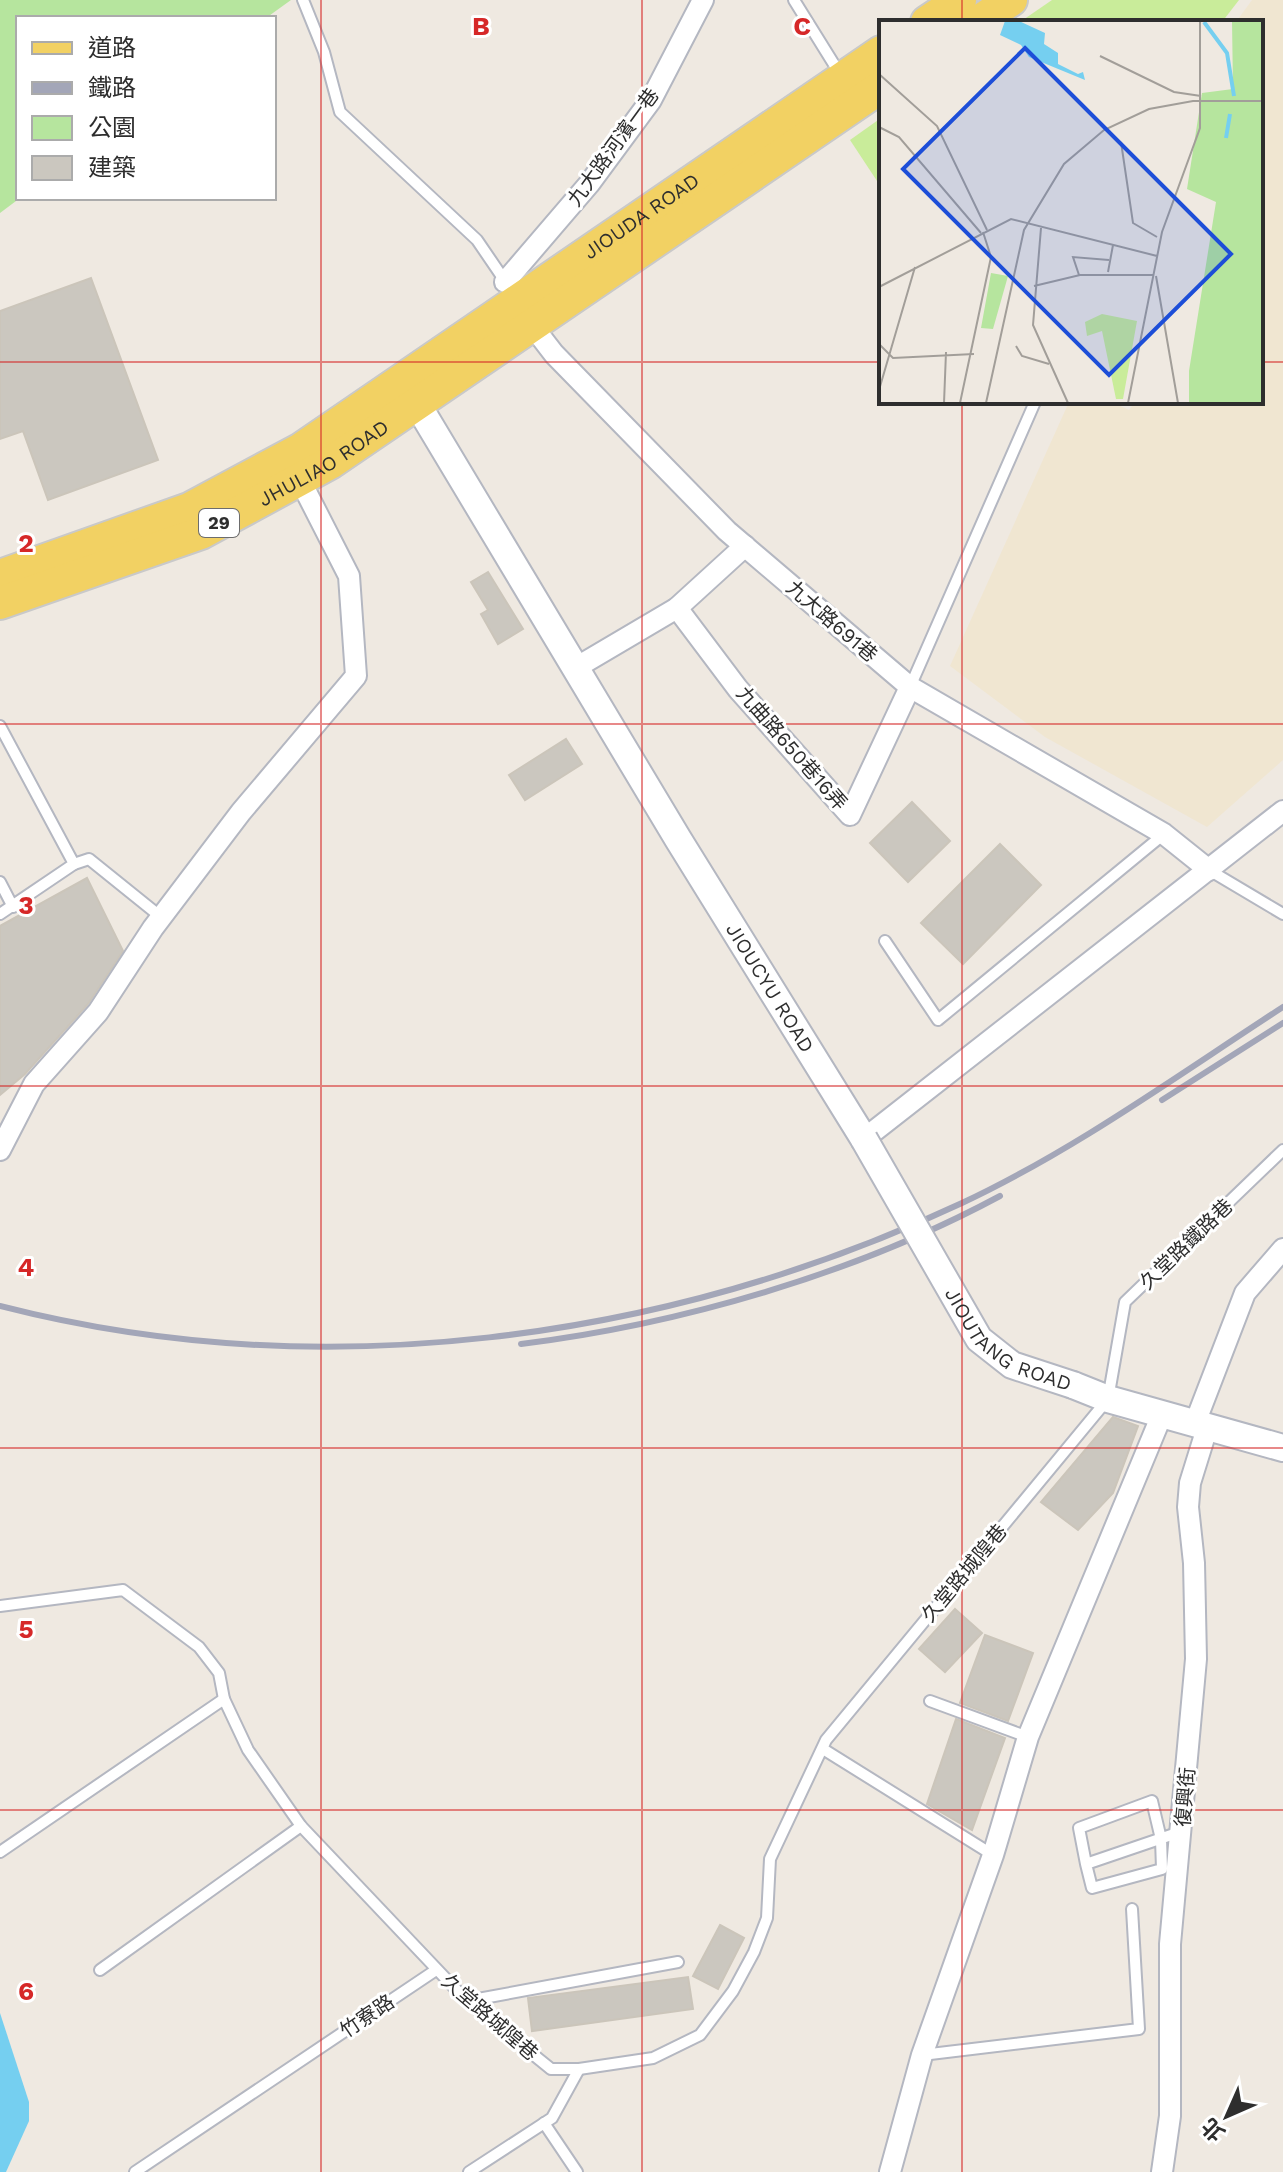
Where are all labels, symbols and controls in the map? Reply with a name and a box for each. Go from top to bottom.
text: B [472,11,490,41]
text: C [793,11,811,41]
legend [16,16,276,200]
inset map [879,20,1263,404]
text: 道路 [88,34,136,62]
text: 鐵路 [88,74,136,102]
street label: 九大路河濱一巷 [562,83,664,211]
text: 公園 [88,114,136,142]
text: 建築 [88,154,136,182]
street label: JIOUDA ROAD [579,168,704,264]
street label: JHULIAO ROAD [254,415,393,512]
road number: 29 [199,509,239,537]
text: 2 [18,528,34,558]
street label: 九大路691巷 [782,575,882,667]
street label: 九曲路650巷16弄 [732,681,852,815]
text: 3 [18,890,34,920]
street label: JIOUCYU ROAD [721,919,819,1057]
street label: 久堂路鐵路巷 [1135,1194,1237,1294]
text: 4 [18,1252,35,1282]
street label: JIOUTANG ROAD [940,1283,1075,1396]
street label: 久堂路城隍巷 [916,1519,1012,1627]
text: 5 [18,1614,34,1644]
street label: 復興街 [1170,1766,1200,1828]
street label: 久堂路城隍巷 [437,1969,543,2065]
text: 6 [18,1976,34,2006]
street label: 竹寮路 [335,1989,399,2043]
north arrow [1187,2076,1267,2156]
text: 北 [1197,2113,1230,2146]

